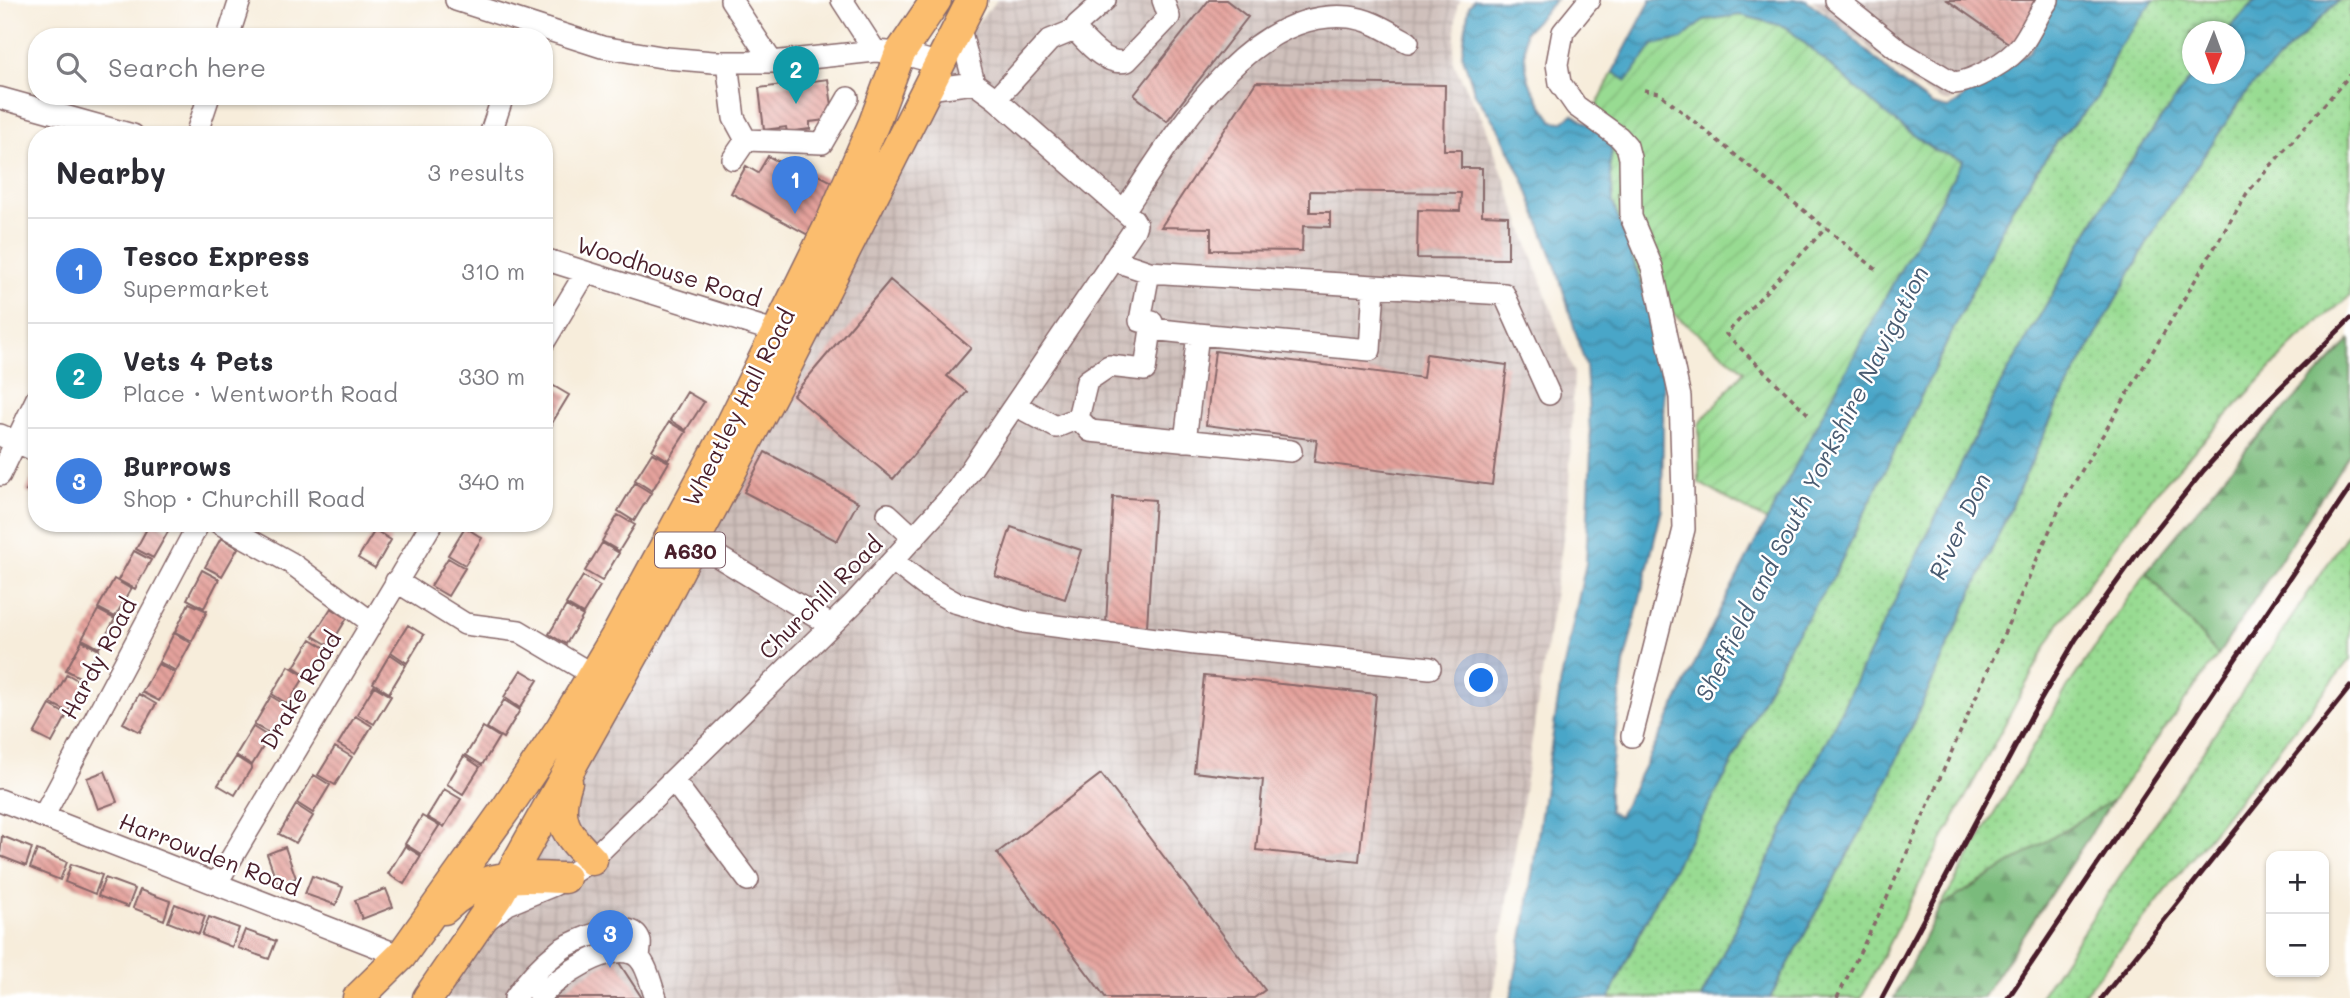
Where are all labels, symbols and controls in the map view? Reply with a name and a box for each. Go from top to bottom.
north arrow [2182,21,2245,84]
search box [28,28,553,105]
pin: 2 [773,46,819,104]
icon: search [52,48,90,86]
text: Search here [108,50,266,84]
text: Nearby [56,152,166,192]
pin: 1 [772,156,818,214]
text: 3 results [428,157,525,187]
street label: Woodhouse Road [573,229,765,313]
text: Tesco Express [123,239,310,273]
text: 1 [74,256,84,286]
text: 310 m [461,256,525,286]
water label: Sheffield and South Yorkshire Navigation [1687,260,1935,706]
text: Supermarket [123,273,269,303]
street label: Wheatley Hall Road [675,303,801,511]
text: Vets 4 Pets [123,344,273,378]
text: 2 [73,361,85,391]
text: 330 m [458,361,525,391]
text: Place · Wentworth Road [123,378,398,408]
text: Burrows [123,449,231,483]
text: 3 [72,466,86,496]
text: 340 m [458,466,525,496]
water label: River Don [1921,468,1997,584]
text: Shop · Churchill Road [123,483,365,513]
street label: Churchill Road [752,529,888,665]
road number: A630 [655,532,725,568]
street label: Hardy Road [53,592,143,724]
street label: Drake Road [253,625,347,755]
your location [1464,663,1498,697]
street label: Harrowden Road [115,806,305,902]
map controls [2266,851,2329,977]
button: + [2266,851,2329,914]
pin: 3 [587,910,633,968]
button: − [2266,914,2329,977]

